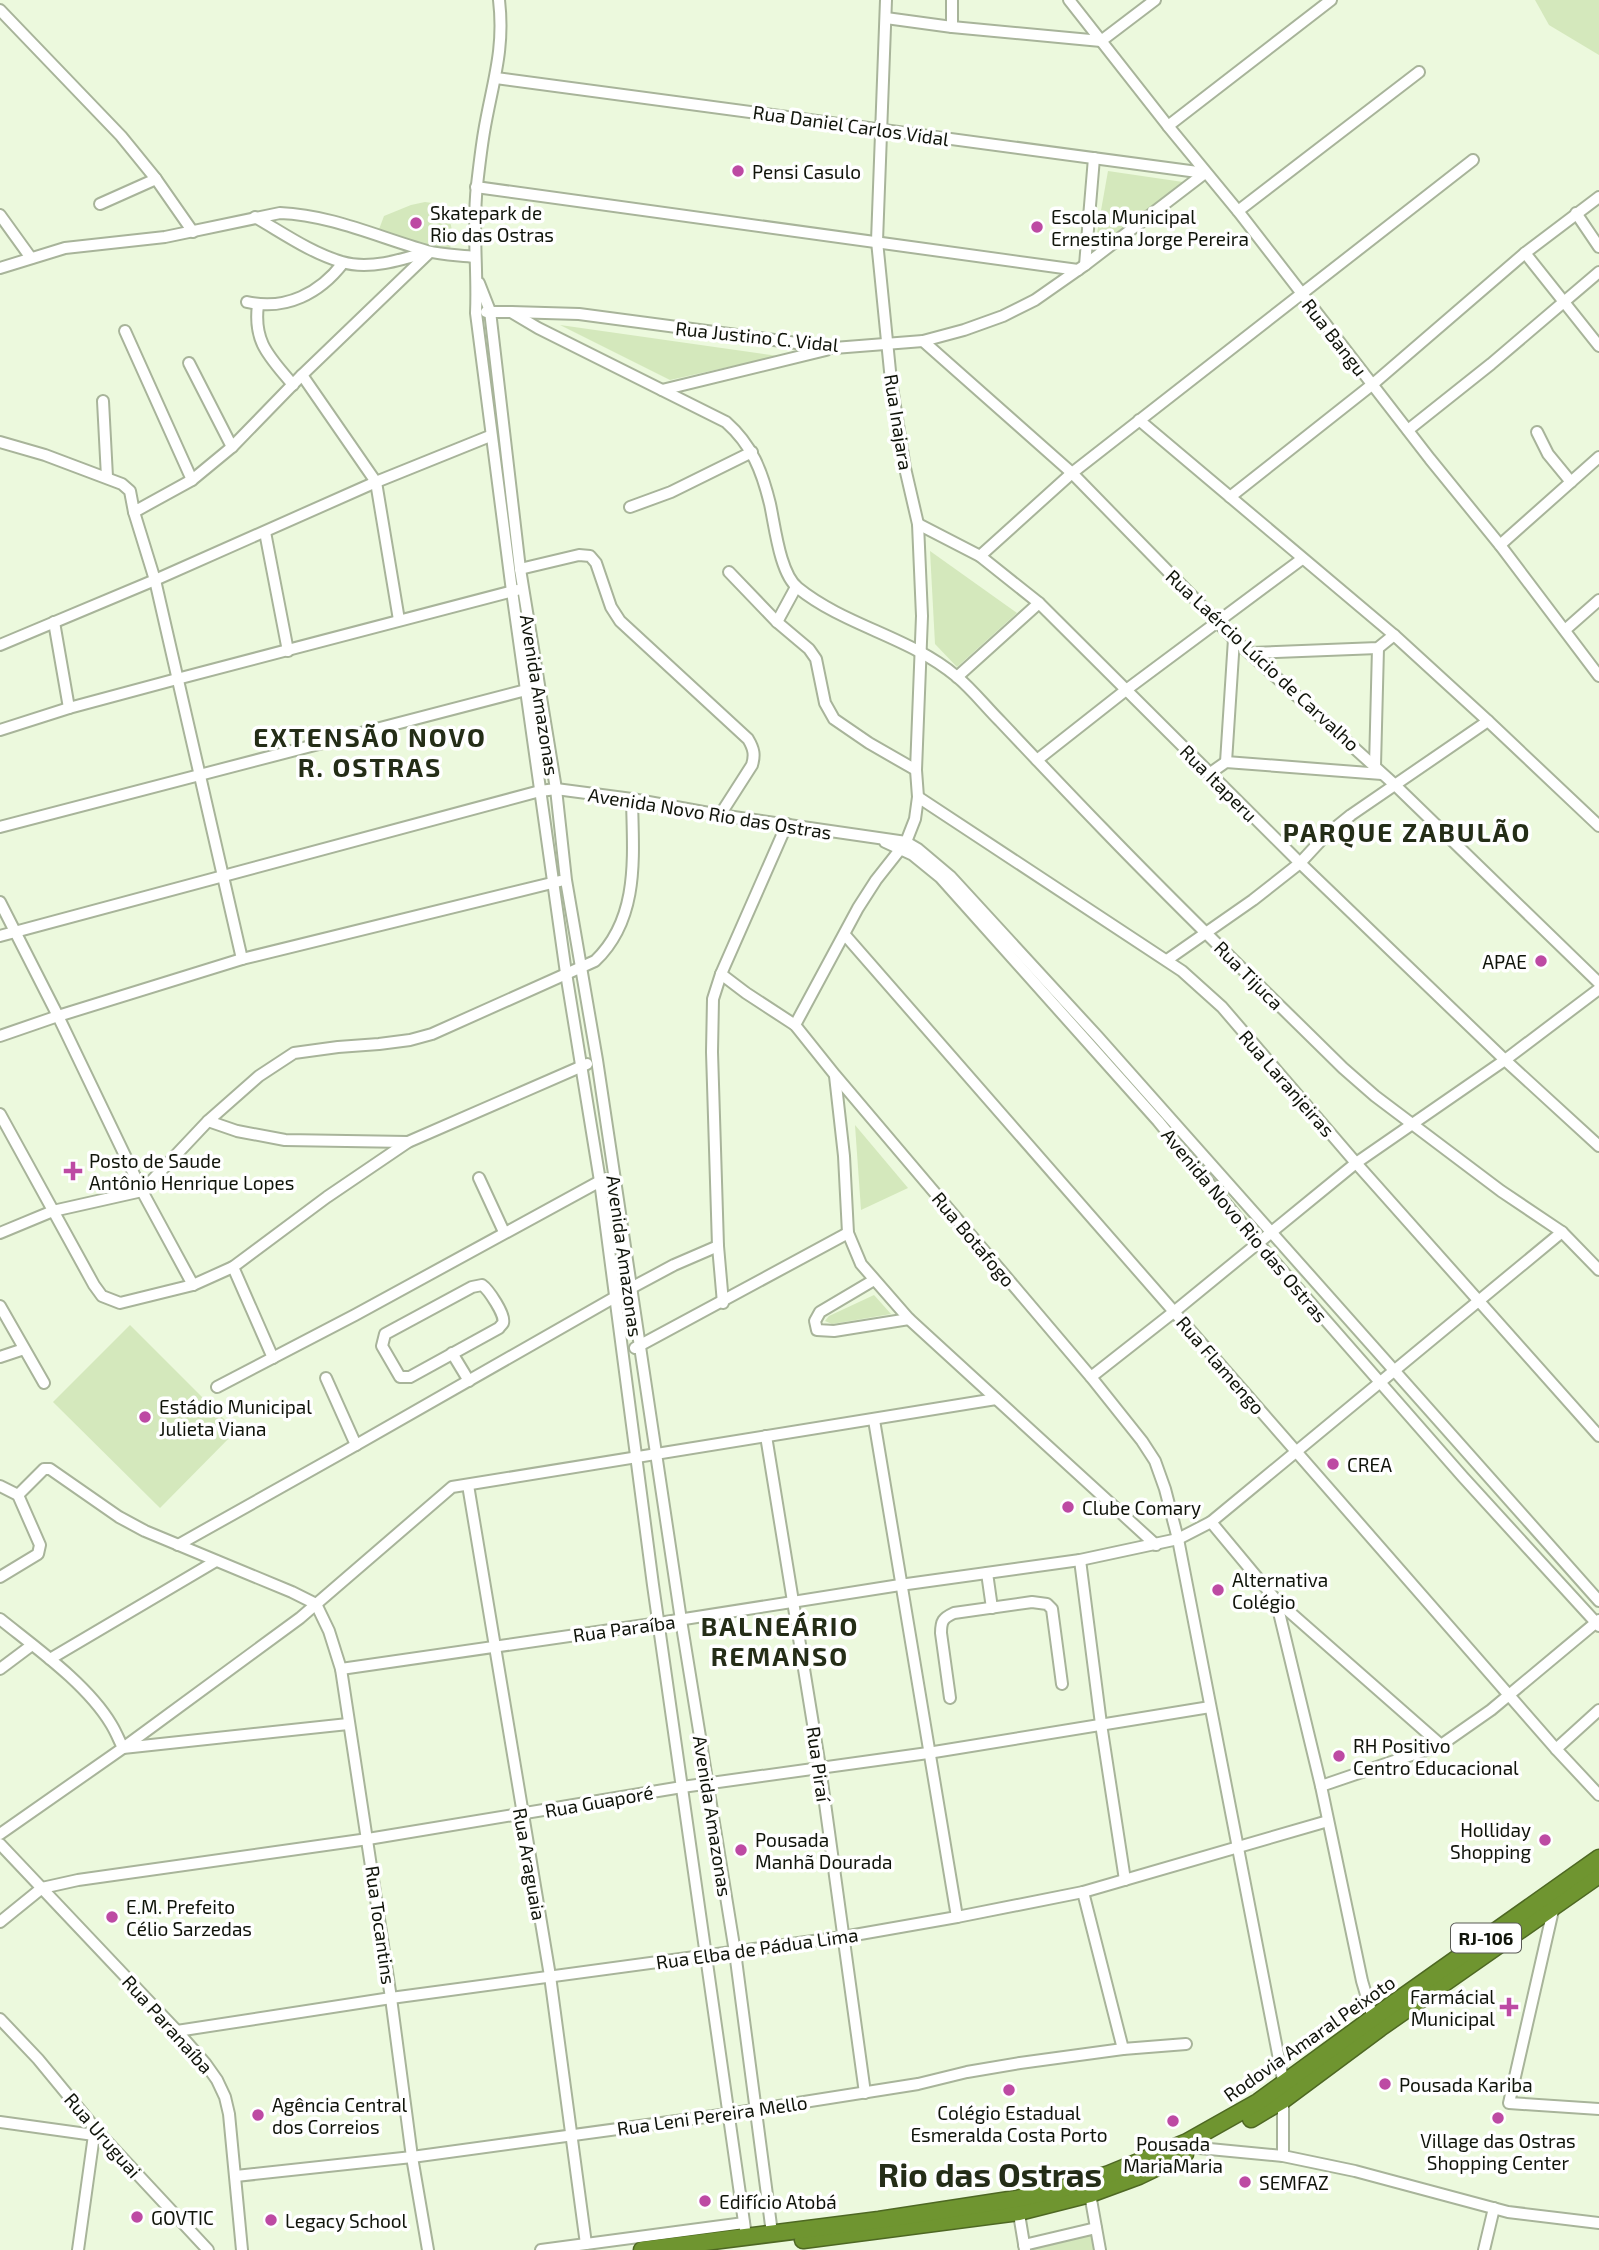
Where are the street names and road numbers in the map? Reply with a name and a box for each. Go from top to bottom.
street label: Rua Daniel Carlos Vidal [752,100,951,150]
street label: Rua Bangu [1298,294,1372,380]
street label: Rua Justino C. Vidal [674,316,840,356]
street label: Rua Inajara [880,372,918,472]
street label: Rua Laércio Lúcio de Carvalho [1162,564,1364,756]
street label: Avenida Amazonas [516,613,564,777]
street label: Rua Itaperu [1176,740,1262,826]
street label: Avenida Novo Rio das Ostras [587,782,833,844]
street label: Rua Tijuca [1210,936,1288,1014]
street label: Rua Laranjeiras [1234,1025,1340,1141]
street label: Avenida Novo Rio das Ostras [1157,1123,1333,1327]
street label: Avenida Amazonas [602,1174,648,1338]
street label: Rua Botafogo [928,1187,1020,1291]
street label: Rua Flamengo [1172,1311,1270,1419]
street label: Rua Paraíba [571,1609,677,1647]
street label: Rua Piraí [802,1725,836,1804]
street label: Avenida Amazonas [689,1734,737,1898]
street label: Rua Guaporé [543,1780,655,1822]
street label: Rua Araguaia [509,1806,551,1922]
street label: Rua Tocantins [361,1864,401,1986]
street label: Rua Elba de Pádua Lima [654,1922,860,1974]
road number: RJ-106 [1451,1924,1521,1952]
street label: Rua Paranaíba [118,1970,218,2078]
street label: Rodovia Amaral Peixoto [1219,1970,1399,2106]
street label: Rua Uruguai [60,2088,146,2182]
street label: Rua Leni Pereira Mello [615,2090,809,2140]

